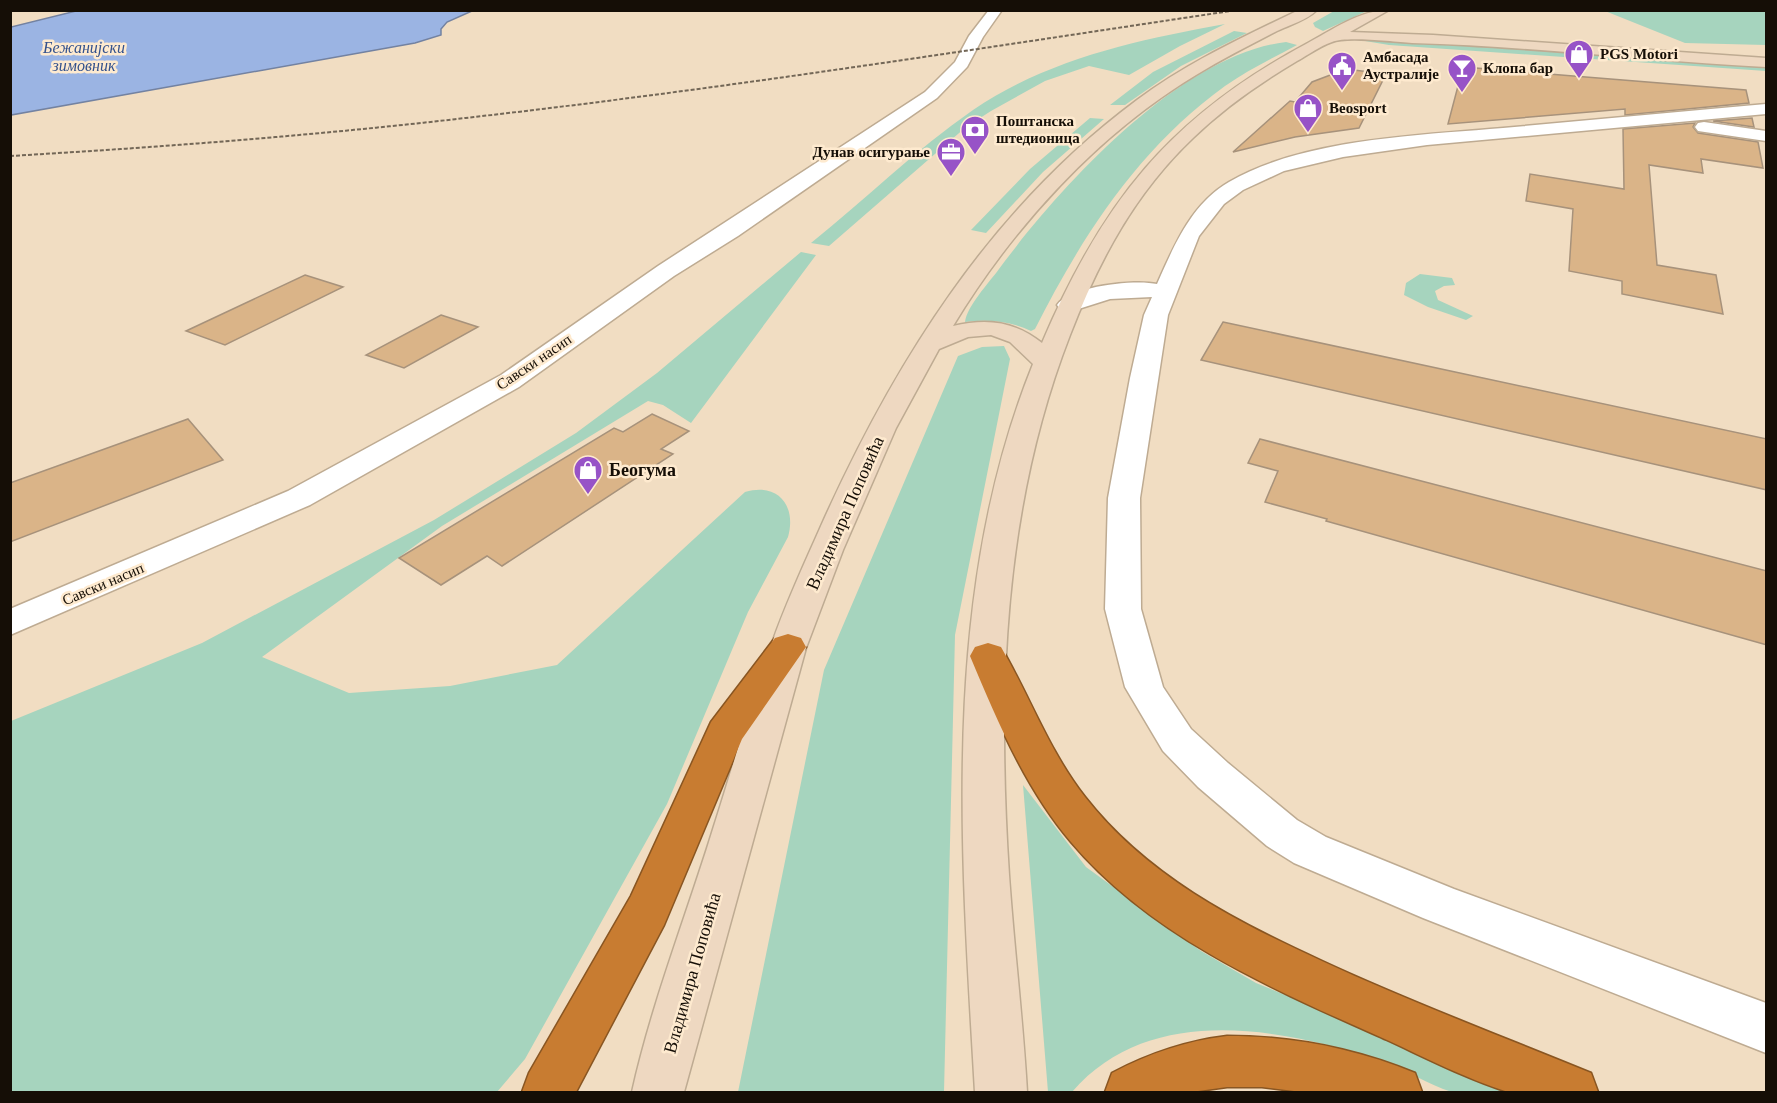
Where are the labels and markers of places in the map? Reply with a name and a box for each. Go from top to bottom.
shop icon: PGS Motori [1563,38,1595,80]
place label: PGS Motori [1600,46,1678,62]
place label: Амбасада Аустралије [1363,49,1439,82]
public building icon: Амбасада Аустралије [1326,50,1358,92]
bar icon: Клопа бар [1446,52,1478,94]
place label: Клопа бар [1483,60,1553,76]
shop icon: Beosport [1292,92,1324,134]
place label: Beosport [1329,100,1387,116]
place label: Поштанска штедионица [996,113,1080,146]
bank icon: Поштанска штедионица [959,114,991,156]
office icon: Дунав осигурање [935,136,967,178]
place label: Дунав осигурање [813,144,930,160]
shop icon: Беогума [572,454,604,496]
place label: Беогума [609,460,676,480]

